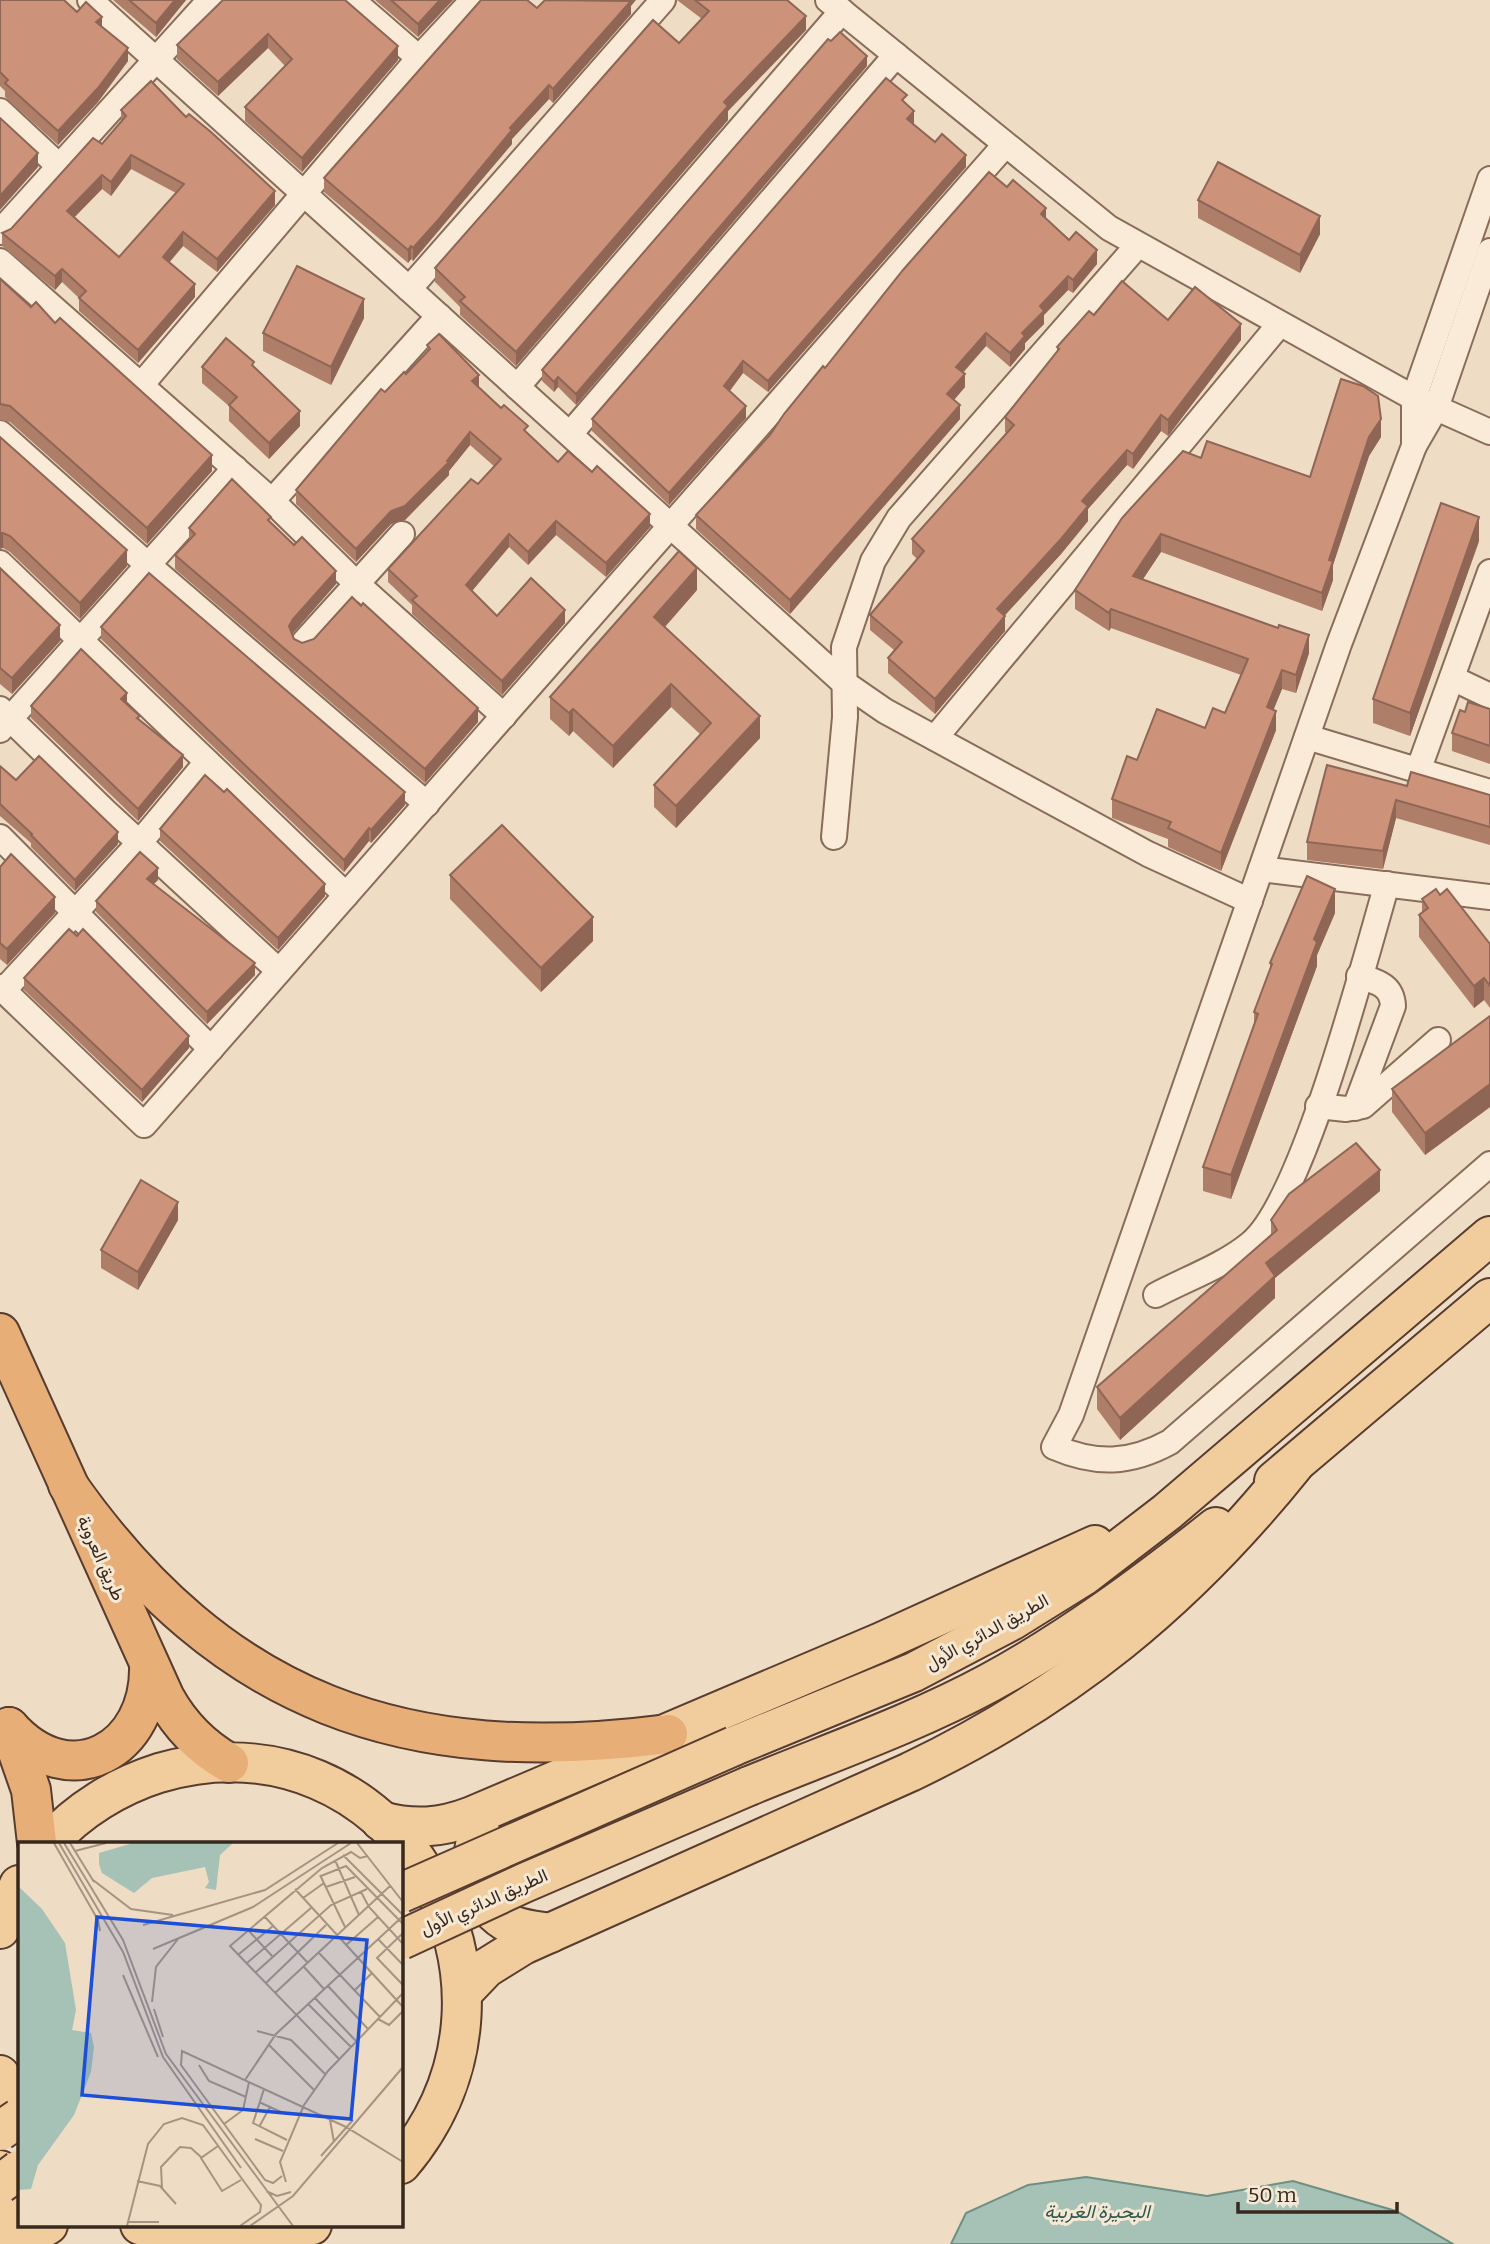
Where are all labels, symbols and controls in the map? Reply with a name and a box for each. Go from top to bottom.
street label: طريق العروبة [72,1512,130,1604]
street label: الطريق الدائري الأول [922,1589,1054,1678]
inset map [18,1842,402,2226]
street label: الطريق الدائري الأول [417,1864,553,1944]
scale bar [1238,2170,1397,2214]
text: 50 m [1248,2182,1297,2208]
water label: البحيرة الغربية [1044,2200,1152,2223]

